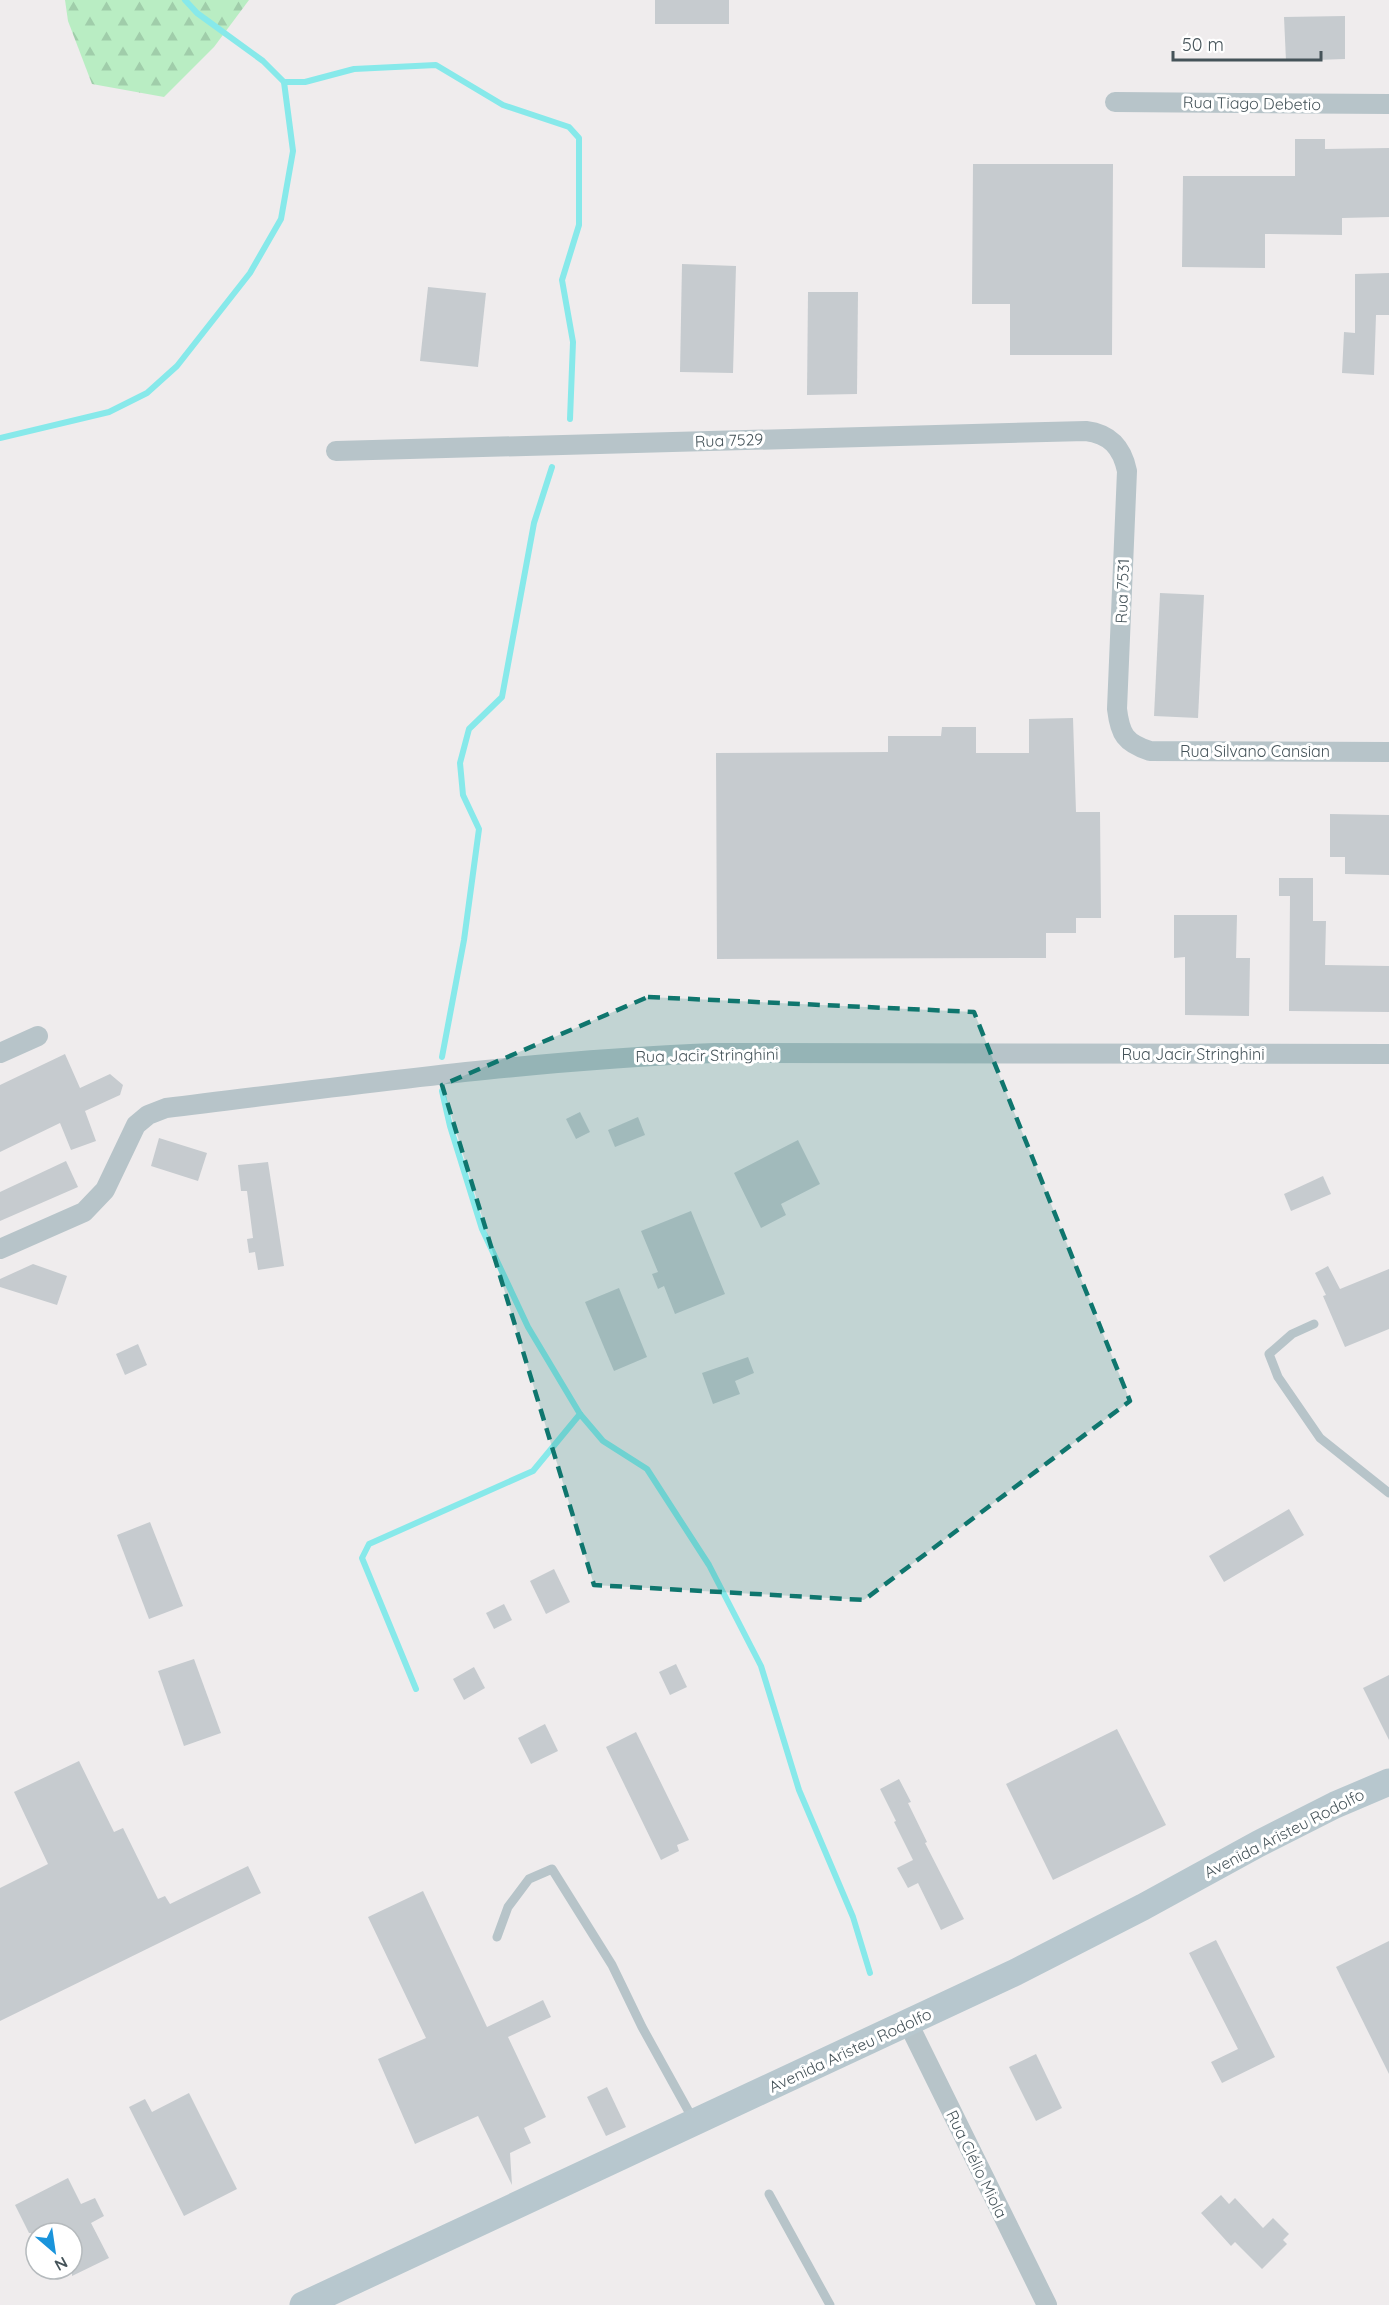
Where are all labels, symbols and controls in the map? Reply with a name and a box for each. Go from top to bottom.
scale bar [1173,24,1322,62]
text: 50 m [1182,33,1224,56]
street label: Rua Tiago Debetio [1183,92,1321,114]
street label: Rua 7529 [694,429,764,451]
street label: Rua 7531 [1111,558,1133,624]
street label: Rua Silvano Cansian [1180,741,1330,761]
street label: Rua Jacir Stringhini [635,1044,779,1066]
street label: Rua Jacir Stringhini [1121,1044,1265,1064]
street label: Avenida Aristeu Rodolfo [1201,1784,1367,1882]
street label: Avenida Aristeu Rodolfo [765,2003,935,2097]
street label: Rua Clélio Miola [942,2107,1012,2221]
north arrow [24,2221,84,2281]
text: N [51,2253,71,2276]

